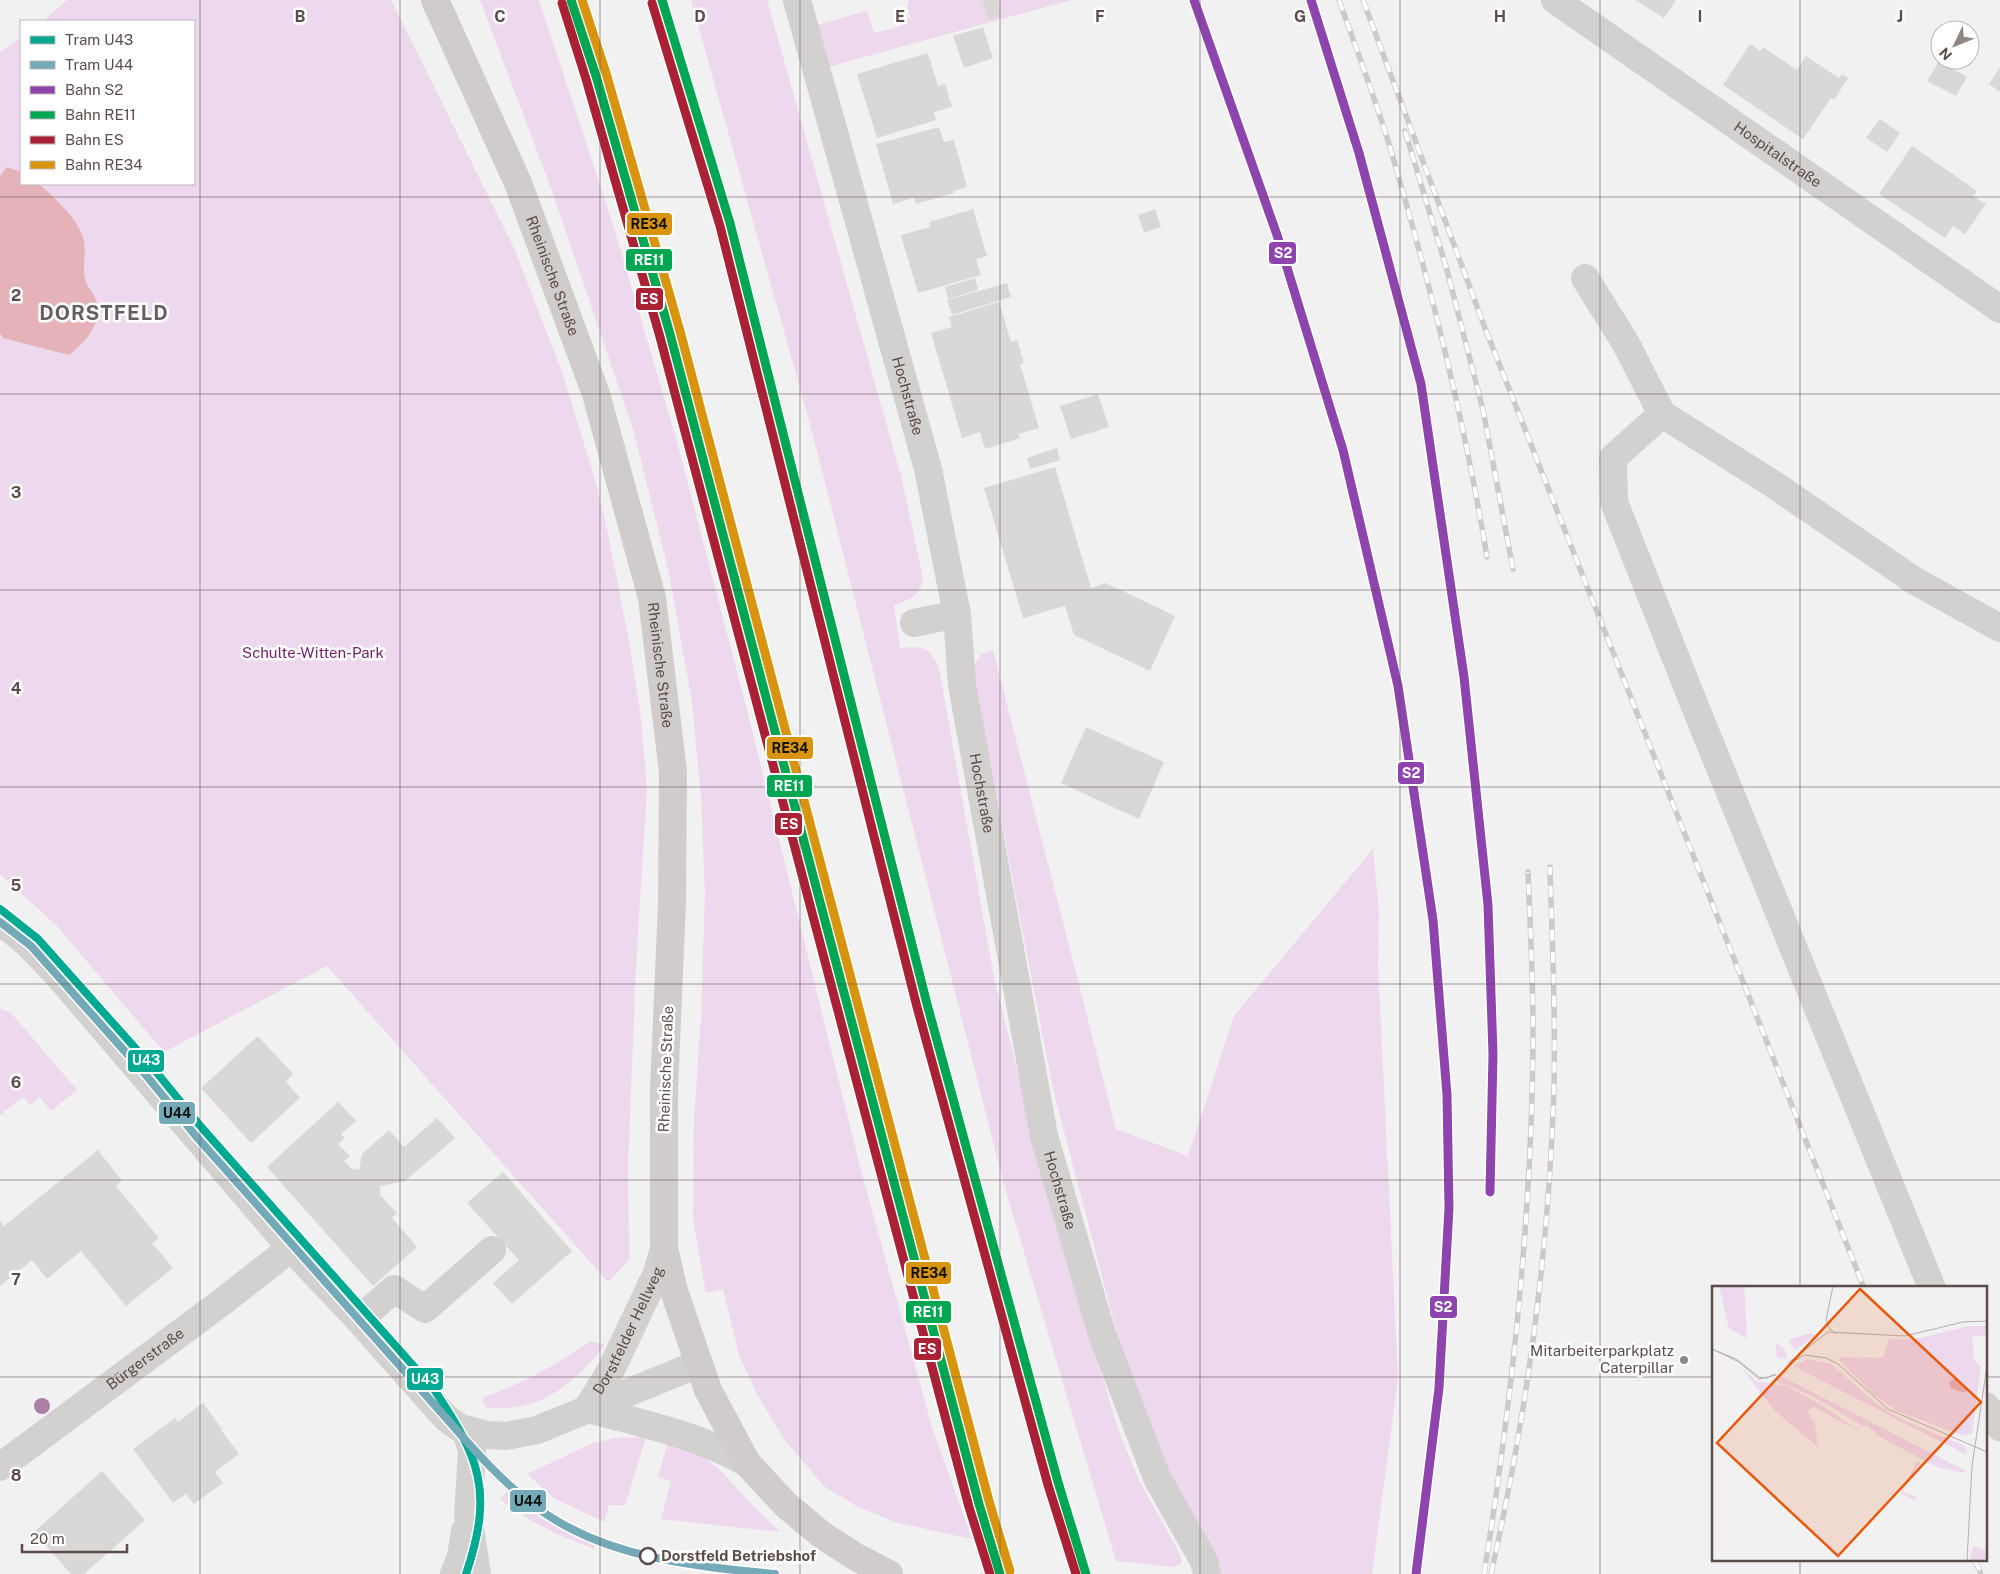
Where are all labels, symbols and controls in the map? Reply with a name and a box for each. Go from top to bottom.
text: B [295,7,306,26]
text: C [494,7,506,26]
text: D [694,7,706,26]
text: E [895,7,905,26]
text: F [1095,7,1105,26]
text: G [1294,7,1306,26]
text: H [1494,7,1506,26]
text: I [1698,7,1702,26]
text: J [1897,7,1903,26]
legend [20,20,195,185]
north arrow [1930,20,1980,70]
text: Tram U43 [65,31,133,48]
text: N [1936,44,1955,63]
text: Tram U44 [65,56,133,73]
text: Bahn S2 [65,81,123,98]
text: Bahn RE11 [65,106,136,123]
street label: Hospitalstraße [1731,118,1825,191]
text: Bahn ES [65,131,124,148]
text: Bahn RE34 [65,156,143,173]
line badge: RE34 [626,212,673,236]
street label: Rheinische Straße [523,213,583,338]
text: RE34 [630,216,668,232]
line badge: S2 [1268,241,1297,265]
text: S2 [1274,245,1292,261]
line badge: RE11 [625,248,673,272]
text: RE11 [634,252,664,268]
text: 2 [11,286,21,305]
line badge: ES [635,287,664,311]
text: ES [640,291,658,307]
district label: DORSTFELD [39,301,169,325]
street label: Hochstraße [889,354,927,437]
text: 3 [11,483,21,502]
street label: Rheinische Straße [645,601,677,729]
park label: Schulte-Witten-Park [242,644,384,661]
text: 4 [11,679,22,698]
line badge: RE34 [766,736,814,760]
text: RE34 [771,740,809,756]
street label: Hochstraße [967,752,998,835]
line badge: S2 [1397,761,1425,785]
text: S2 [1402,765,1420,781]
line badge: RE11 [766,774,813,798]
text: RE11 [774,778,804,794]
line badge: ES [774,812,803,836]
text: ES [780,816,798,832]
text: 5 [11,876,22,895]
street label: Rheinische Straße [655,1005,676,1133]
line badge: U43 [127,1049,165,1073]
text: U43 [132,1052,160,1068]
text: 6 [11,1073,21,1092]
line badge: U44 [158,1101,196,1125]
text: U44 [163,1105,191,1121]
street label: Hochstraße [1041,1149,1080,1231]
line badge: RE34 [905,1261,952,1285]
street label: Dorstfelder Hellweg [589,1265,666,1397]
text: RE34 [910,1265,948,1281]
text: 7 [11,1270,21,1289]
inset map [1712,1286,1988,1562]
line badge: S2 [1429,1295,1458,1319]
text: S2 [1434,1299,1452,1315]
line badge: RE11 [905,1300,952,1324]
text: RE11 [913,1304,943,1320]
street label: Bürgerstraße [103,1324,187,1393]
line badge: ES [913,1337,942,1361]
text: ES [918,1341,936,1357]
place label: Mitarbeiterparkplatz Caterpillar [1530,1342,1674,1376]
marker: Mitarbeiterparkplatz Caterpillar [1678,1354,1690,1366]
line badge: U43 [406,1367,444,1391]
text: U43 [411,1371,439,1387]
text: 8 [11,1466,22,1485]
line badge: U44 [509,1489,547,1513]
text: U44 [514,1493,542,1509]
scale bar [22,1522,128,1554]
text: 20 m [30,1530,65,1547]
marker: Dorstfeld Betriebshof [639,1547,657,1565]
place label: Dorstfeld Betriebshof [661,1547,816,1564]

